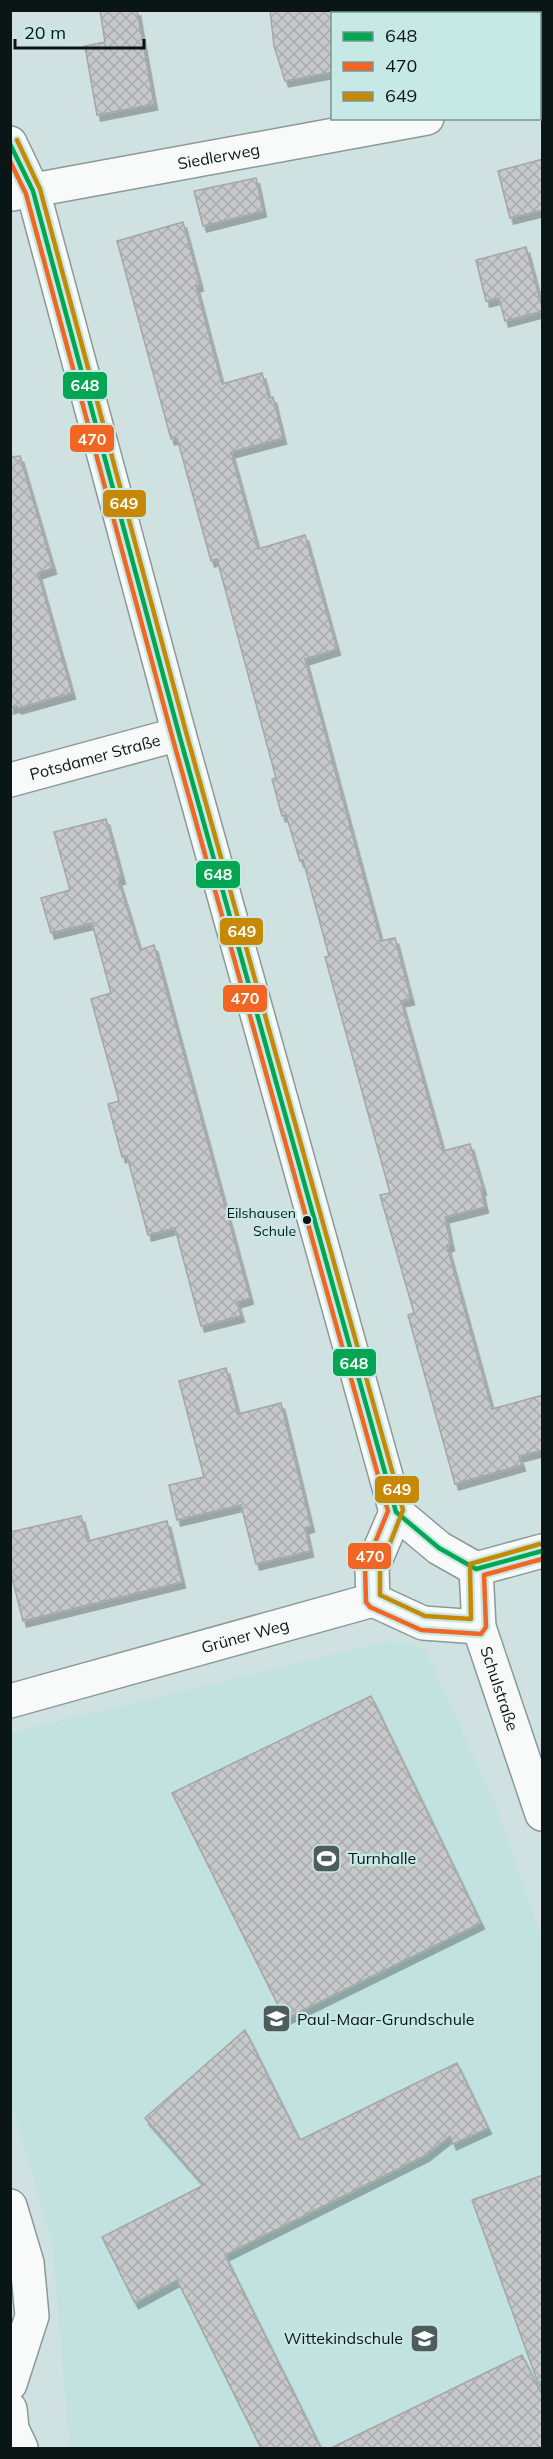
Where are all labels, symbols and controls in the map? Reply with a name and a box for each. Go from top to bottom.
scale bar [15,12,144,50]
legend [331,12,541,120]
text: 20 m [24,21,66,44]
text: 648 [385,24,417,47]
text: 470 [385,54,417,77]
text: 649 [385,84,417,107]
street label: Siedlerweg [176,139,261,173]
line badge: 648 [62,371,108,400]
text: 648 [71,375,100,395]
line badge: 470 [69,424,115,453]
text: 470 [78,429,106,449]
line badge: 649 [102,489,147,518]
text: 649 [110,493,138,513]
street label: Potsdamer Straße [27,730,162,784]
line badge: 648 [195,860,241,889]
text: 648 [204,864,233,884]
line badge: 649 [219,917,264,946]
text: 649 [228,921,256,941]
line badge: 470 [222,984,268,1013]
text: 470 [231,988,259,1008]
place label: Eilshausen Schule [227,1204,296,1240]
marker: Eilshausen Schule [301,1214,313,1226]
line badge: 648 [332,1348,377,1377]
text: 648 [340,1353,369,1373]
line badge: 649 [374,1475,420,1504]
text: 649 [383,1479,411,1499]
line badge: 470 [347,1542,392,1570]
text: 470 [356,1546,384,1566]
street label: Grüner Weg [199,1614,291,1657]
street label: Schulstraße [476,1644,523,1733]
sports icon: Turnhalle [311,1842,343,1874]
place label: Turnhalle [348,1848,416,1868]
school or university icon: Paul-Maar-Grundschule [260,2003,292,2035]
place label: Paul-Maar-Grundschule [297,2009,474,2029]
school or university icon: Wittekindschule [408,2322,440,2354]
place label: Wittekindschule [284,2328,403,2348]

